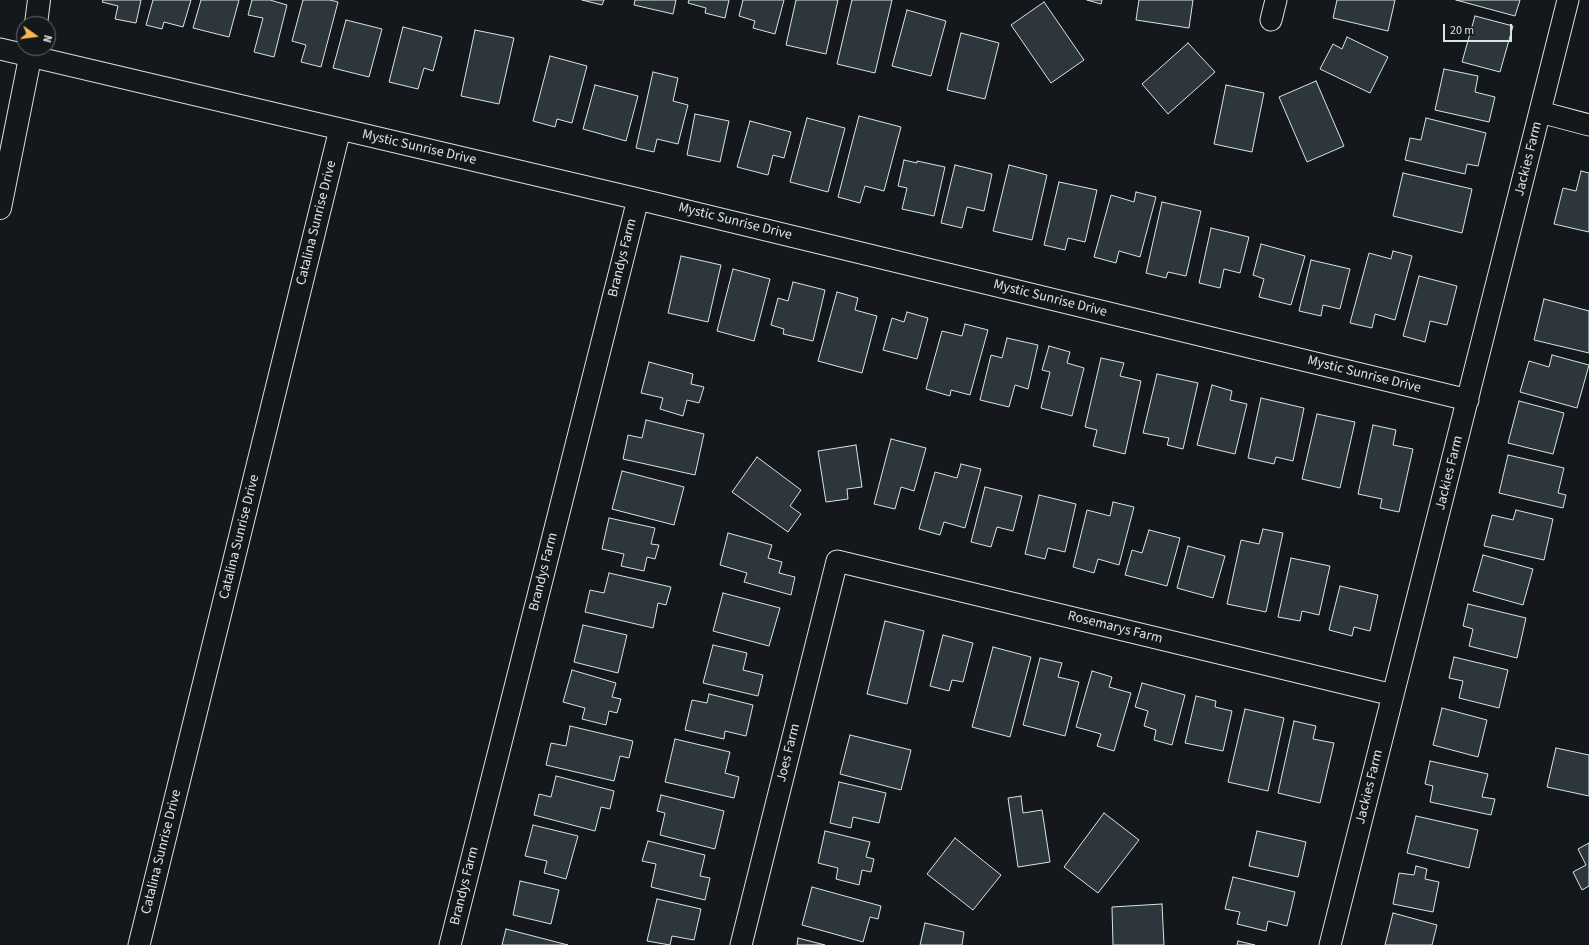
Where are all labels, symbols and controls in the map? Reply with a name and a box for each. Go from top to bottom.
north arrow [16,16,56,56]
scale bar [1445,16,1514,42]
text: 20 m [1450,22,1474,39]
text: N [39,33,55,44]
street label: Jackies Farm [1512,120,1546,198]
street label: Mystic Sunrise Drive [360,127,478,169]
street label: Catalina Sunrise Drive [293,159,341,287]
street label: Mystic Sunrise Drive [676,200,794,244]
street label: Brandys Farm [605,217,641,299]
street label: Mystic Sunrise Drive [991,277,1109,321]
street label: Mystic Sunrise Drive [1305,353,1423,397]
street label: Jackies Farm [1433,434,1467,512]
street label: Catalina Sunrise Drive [216,473,264,601]
street label: Brandys Farm [526,531,562,613]
street label: Rosemarys Farm [1066,608,1164,648]
street label: Joes Farm [774,722,804,784]
street label: Jackies Farm [1353,748,1387,826]
street label: Catalina Sunrise Drive [138,788,186,916]
street label: Brandys Farm [447,845,483,927]

